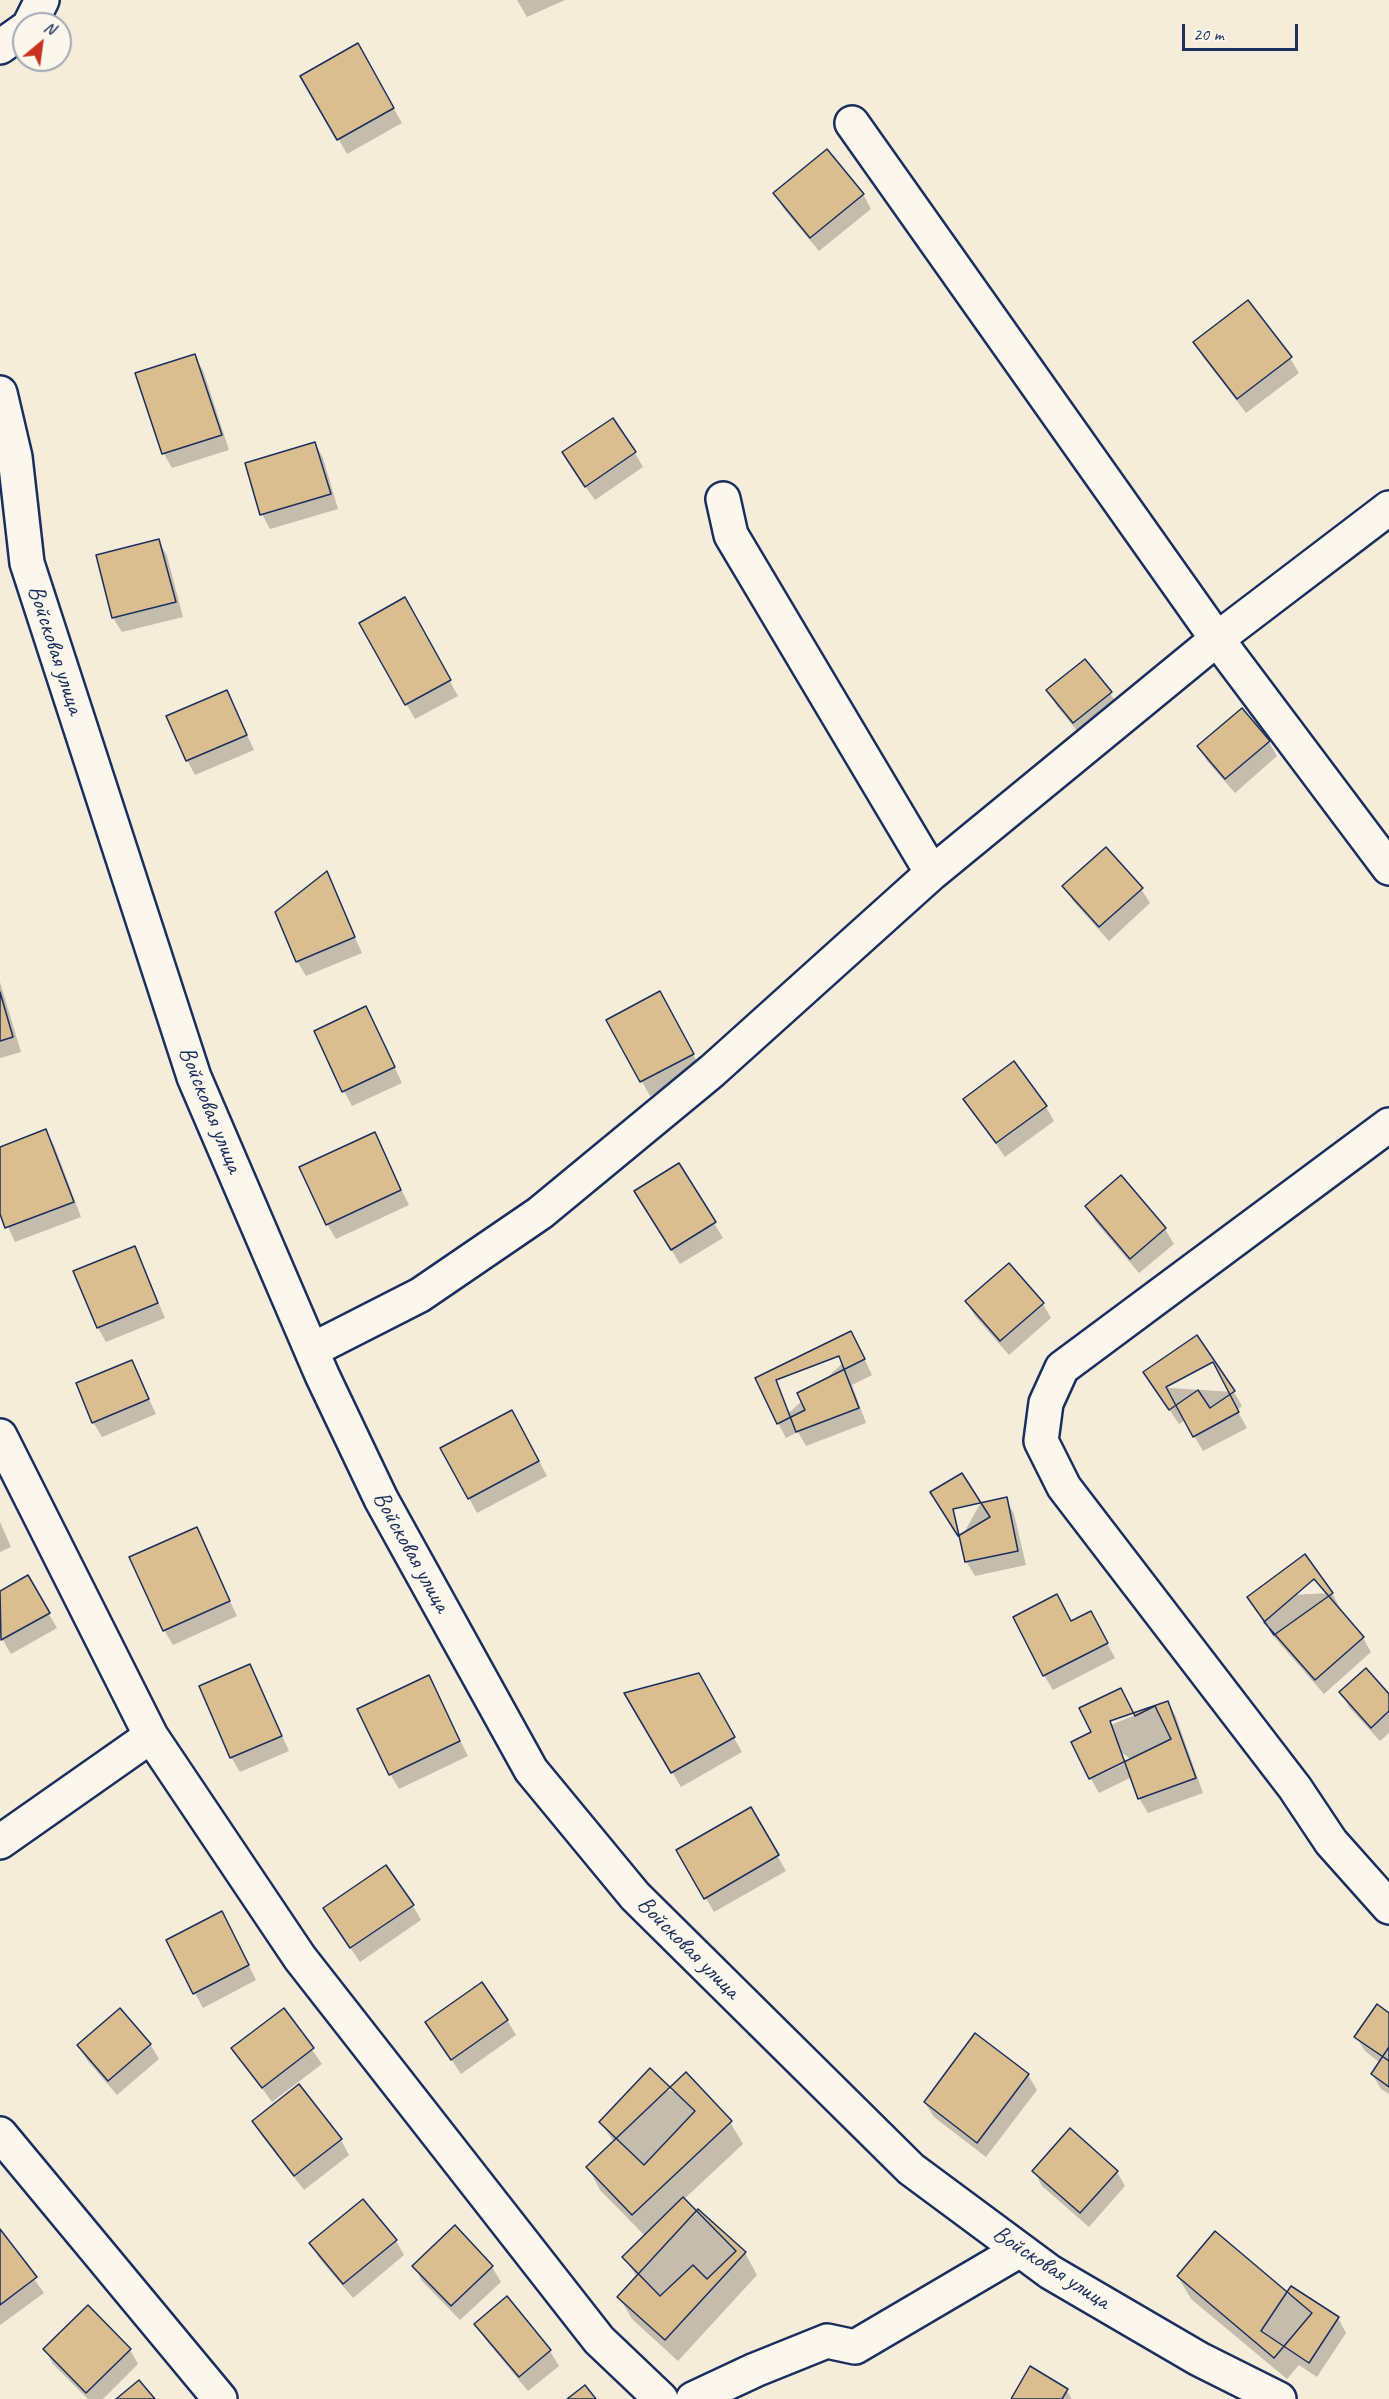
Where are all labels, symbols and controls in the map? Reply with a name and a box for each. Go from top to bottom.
north arrow [12,12,72,72]
scale bar [1185,12,1300,50]
text: N [41,17,59,39]
text: 20 m [1193,23,1224,45]
street label: Войсковая улица [21,582,89,718]
street label: Войсковая улица [172,1043,248,1177]
street label: Войсковая улица [366,1486,456,1618]
street label: Войсковая улица [630,1890,746,2006]
street label: Войсковая улица [987,2219,1115,2317]

